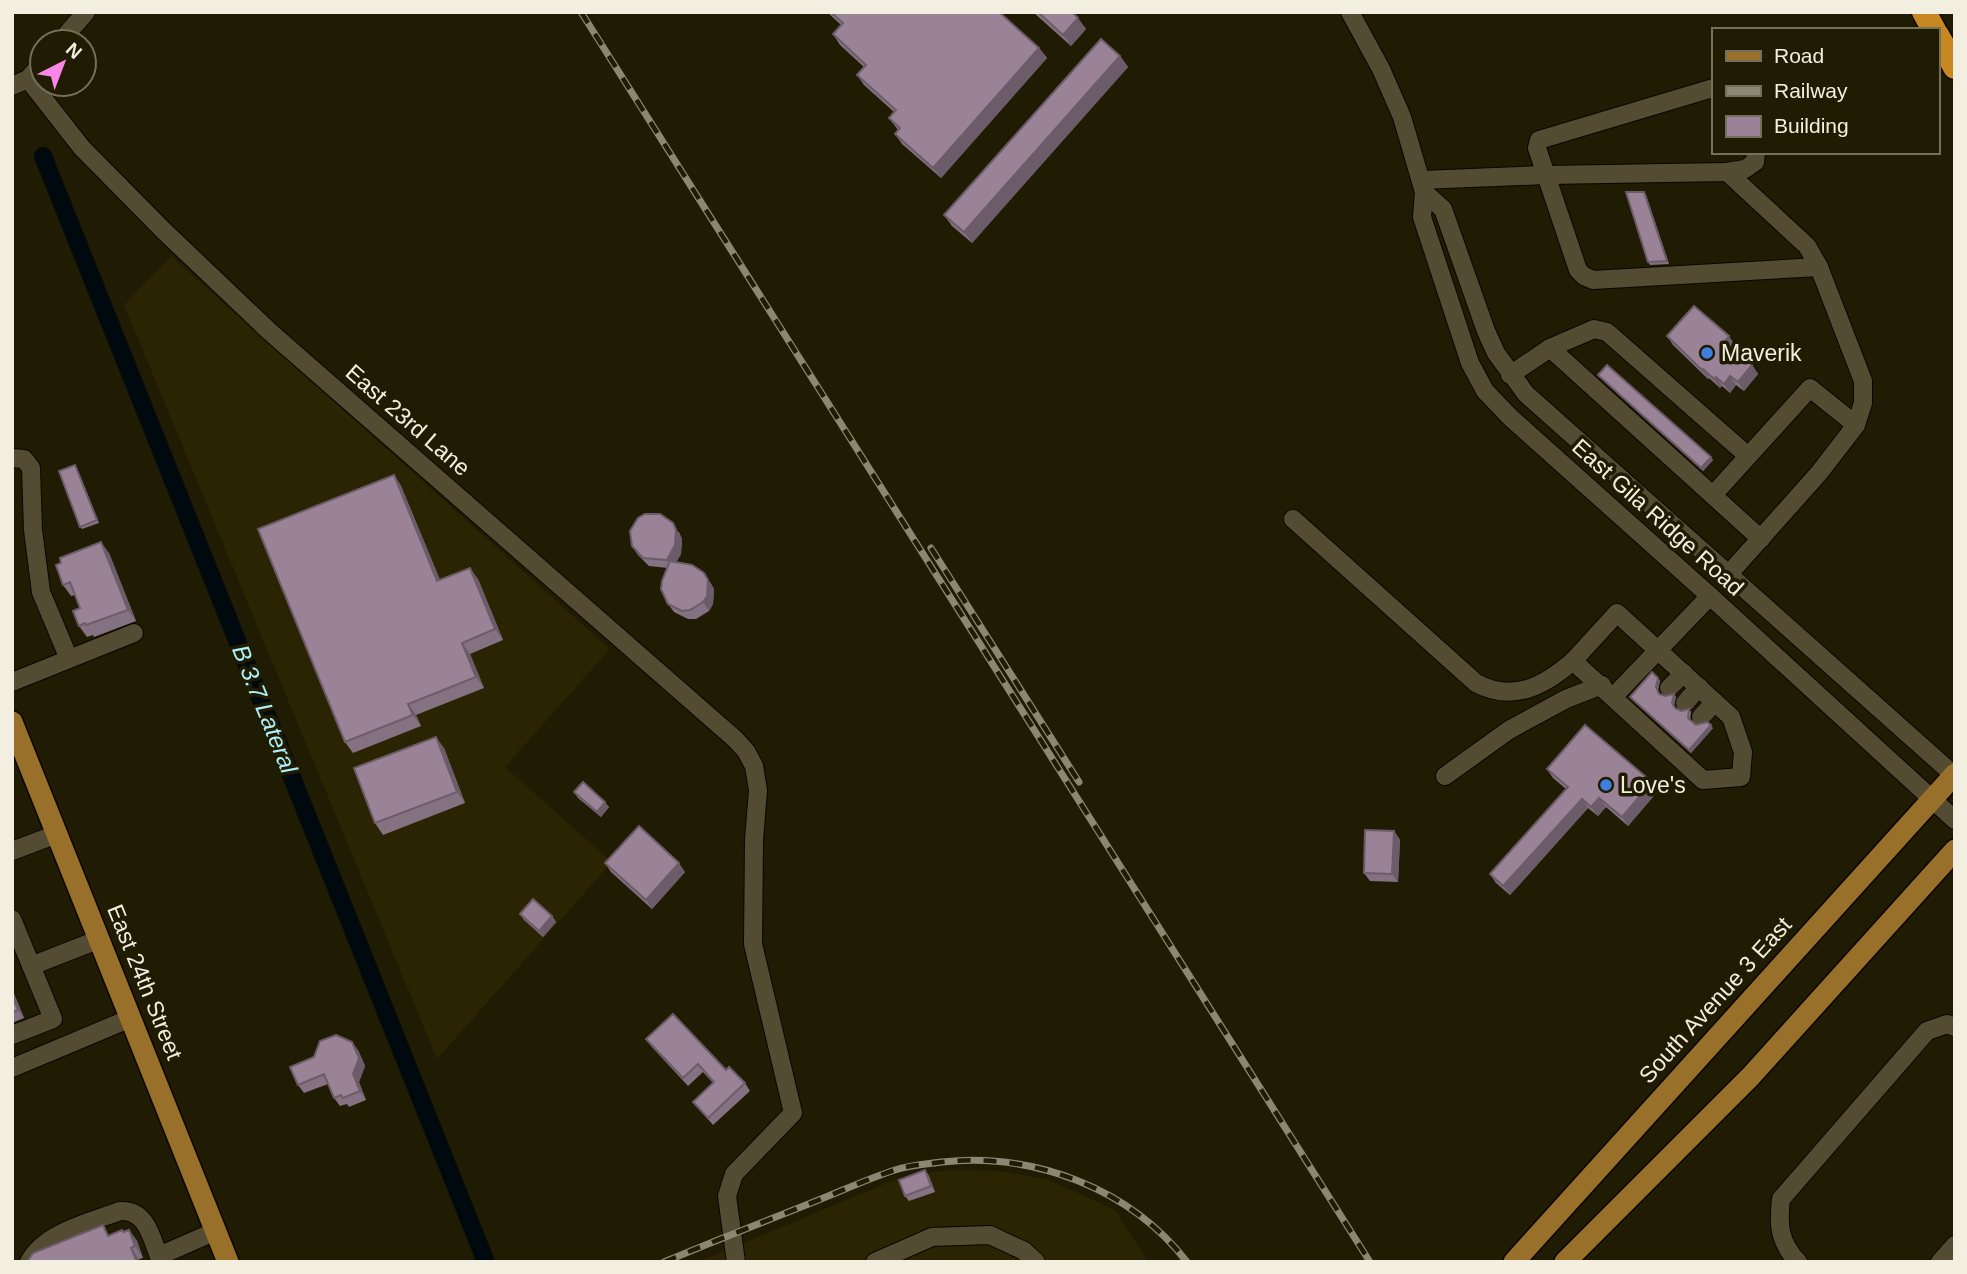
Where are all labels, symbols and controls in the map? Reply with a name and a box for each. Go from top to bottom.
north arrow [28,28,98,98]
legend [1712,28,1939,154]
text: N [62,38,86,63]
text: Road [1774,44,1824,67]
text: Railway [1774,79,1848,102]
text: Building [1774,114,1849,137]
place label: Maverik [1721,340,1802,366]
marker: Maverik [1699,345,1715,361]
street label: East 23rd Lane [341,359,475,481]
street label: East Gila Ridge Road [1567,433,1749,601]
water label: B 3.7 Lateral [227,641,303,778]
place label: Love's [1620,772,1686,798]
marker: Love's [1598,777,1614,793]
street label: East 24th Street [102,901,188,1064]
street label: South Avenue 3 East [1634,911,1797,1088]

